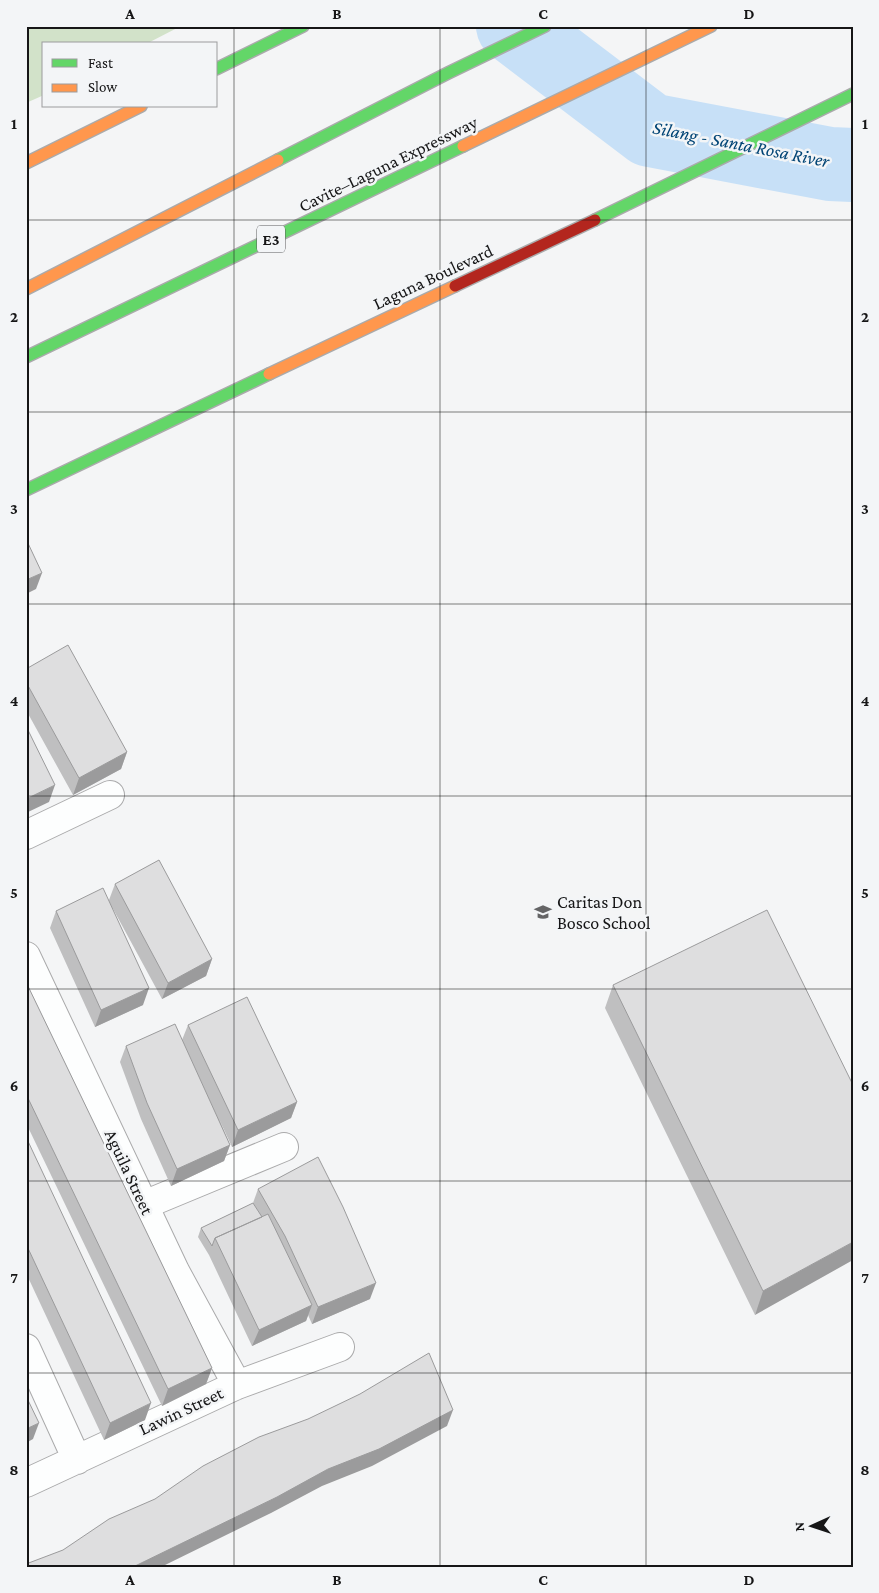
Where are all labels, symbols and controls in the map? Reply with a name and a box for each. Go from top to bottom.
text: A [124,5,135,22]
text: B [332,5,342,22]
text: C [538,5,548,22]
text: D [743,5,755,22]
legend [42,42,218,108]
text: Fast [88,55,114,71]
text: Slow [88,79,118,95]
street label: Cavite–Laguna Expressway [295,112,481,216]
text: 1 [11,115,17,132]
text: 1 [862,115,868,132]
water label: Silang - Santa Rosa River [651,117,832,172]
road number: E3 [257,225,285,252]
street label: Laguna Boulevard [370,240,497,314]
text: 2 [10,308,18,325]
text: 2 [861,308,869,325]
text: 3 [10,500,18,517]
text: 3 [861,500,869,517]
text: 4 [10,692,19,709]
text: 4 [861,692,870,709]
text: 5 [10,884,18,901]
text: 5 [861,884,869,901]
place label: Caritas Don Bosco School [557,892,651,933]
school or university icon: Caritas Don Bosco School [533,902,553,922]
text: 6 [10,1077,18,1094]
text: 6 [861,1077,869,1094]
street label: Aguila Street [101,1126,158,1219]
text: 7 [10,1269,18,1286]
text: 7 [861,1269,869,1286]
street label: Lawin Street [136,1382,227,1439]
text: 8 [9,1461,19,1478]
text: 8 [860,1461,870,1478]
north arrow [786,1500,836,1550]
text: N [791,1521,807,1532]
text: A [124,1571,135,1588]
text: B [332,1571,342,1588]
text: C [538,1571,548,1588]
text: D [743,1571,755,1588]

